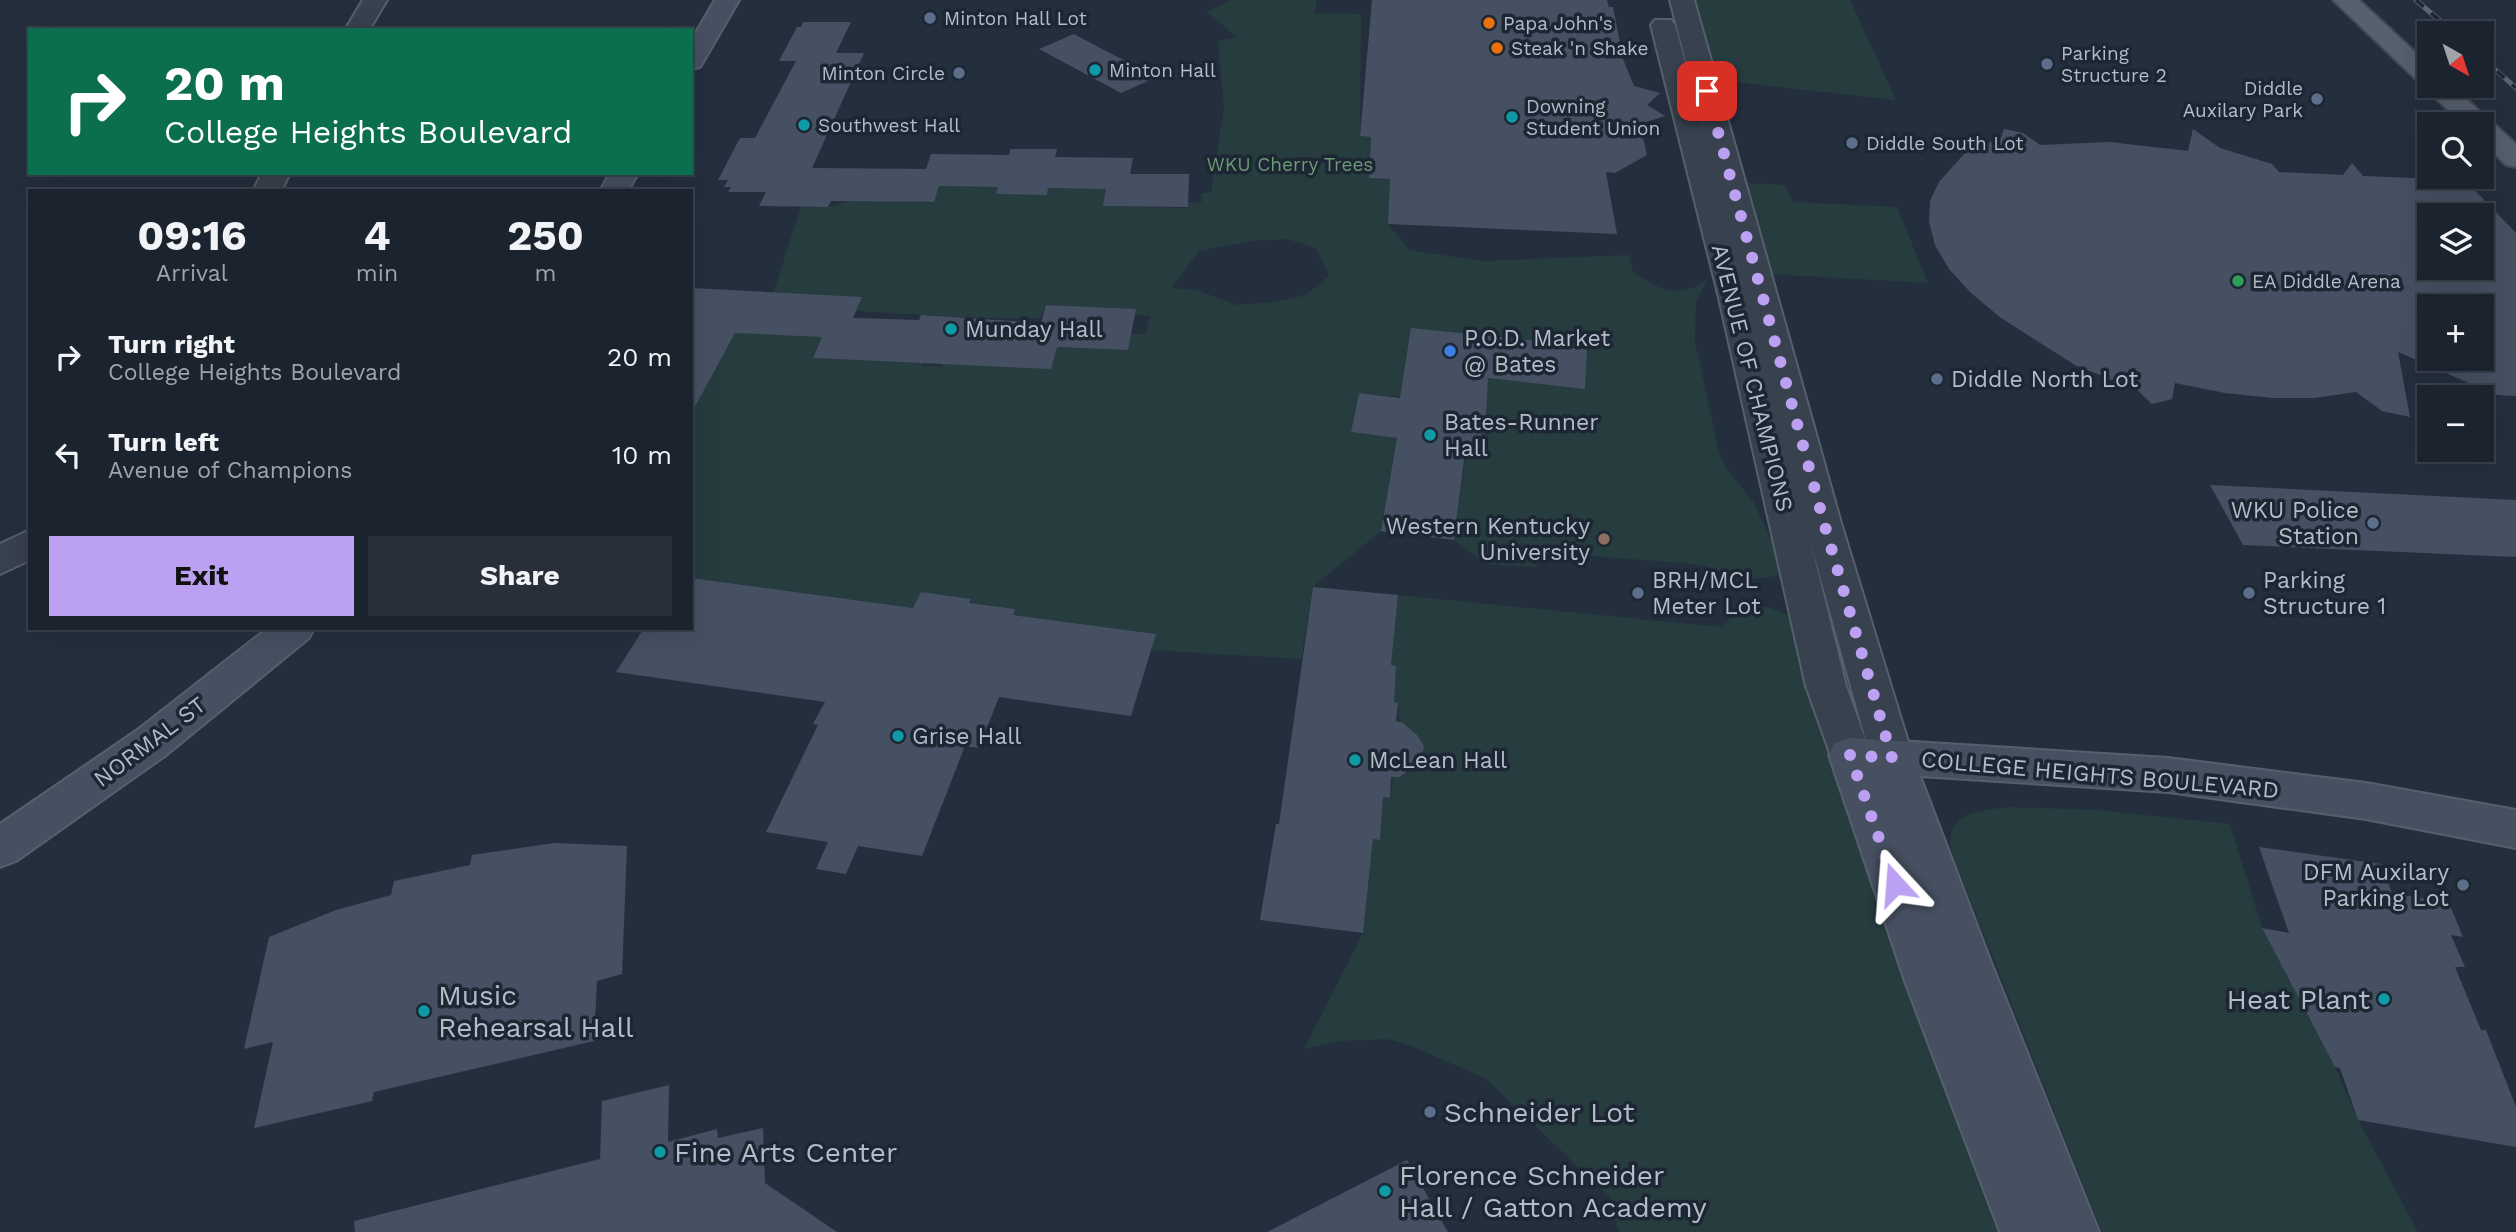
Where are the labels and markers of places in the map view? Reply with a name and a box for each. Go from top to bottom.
place label: Minton Hall Lot [944,7,1087,30]
marker: Minton Hall Lot [922,10,938,26]
place label: Papa John's [1503,12,1613,35]
marker: Papa John's [1481,15,1497,31]
place label: Steak 'n Shake [1511,37,1648,60]
marker: Steak 'n Shake [1489,40,1505,56]
place label: Parking Structure 2 [2061,42,2167,87]
marker: Parking Structure 2 [2039,56,2055,72]
place label: Minton Hall [1109,59,1216,82]
pin [1677,61,1737,121]
place label: Minton Circle [822,62,945,85]
marker: Minton Hall [1087,62,1103,78]
marker: Minton Circle [951,65,967,81]
place label: Diddle Auxilary Park [2183,77,2303,122]
marker: Diddle Auxilary Park [2309,91,2325,107]
place label: Downing Student Union [1526,95,1660,140]
marker: Downing Student Union [1504,109,1520,125]
place label: Southwest Hall [818,114,960,137]
marker: Southwest Hall [796,117,812,133]
place label: Diddle South Lot [1866,132,2024,155]
marker: Diddle South Lot [1844,135,1860,151]
place label: EA Diddle Arena [2252,270,2401,293]
marker: EA Diddle Arena [2230,273,2246,289]
place label: Munday Hall [965,316,1103,343]
marker: Munday Hall [943,321,959,337]
place label: P.O.D. Market @ Bates [1464,325,1611,378]
marker: P.O.D. Market @ Bates [1442,343,1458,359]
place label: Diddle North Lot [1951,366,2138,393]
marker: Diddle North Lot [1929,371,1945,387]
place label: Bates-Runner Hall [1444,409,1599,462]
marker: Bates-Runner Hall [1422,427,1438,443]
place label: WKU Police Station [2231,497,2359,550]
place label: Western Kentucky University [1386,513,1590,566]
marker: WKU Police Station [2365,515,2381,531]
marker: Western Kentucky University [1596,531,1612,547]
place label: BRH/MCL Meter Lot [1652,567,1761,620]
place label: Parking Structure 1 [2263,567,2386,620]
marker: BRH/MCL Meter Lot [1630,585,1646,601]
marker: Parking Structure 1 [2241,585,2257,601]
place label: Grise Hall [912,723,1021,750]
marker: Grise Hall [890,728,906,744]
place label: McLean Hall [1369,747,1507,774]
marker: McLean Hall [1347,752,1363,768]
place label: DFM Auxilary Parking Lot [2303,859,2449,912]
marker: DFM Auxilary Parking Lot [2455,877,2471,893]
place label: Music Rehearsal Hall [438,979,634,1044]
place label: Heat Plant [2227,983,2370,1016]
marker: Heat Plant [2376,991,2392,1007]
marker: Music Rehearsal Hall [416,1003,432,1019]
place label: Schneider Lot [1444,1096,1635,1129]
marker: Schneider Lot [1422,1104,1438,1120]
place label: Fine Arts Center [674,1136,897,1169]
marker: Fine Arts Center [652,1144,668,1160]
place label: Florence Schneider Hall / Gatton Academy [1399,1159,1707,1224]
marker: Florence Schneider Hall / Gatton Academy [1377,1183,1393,1199]

